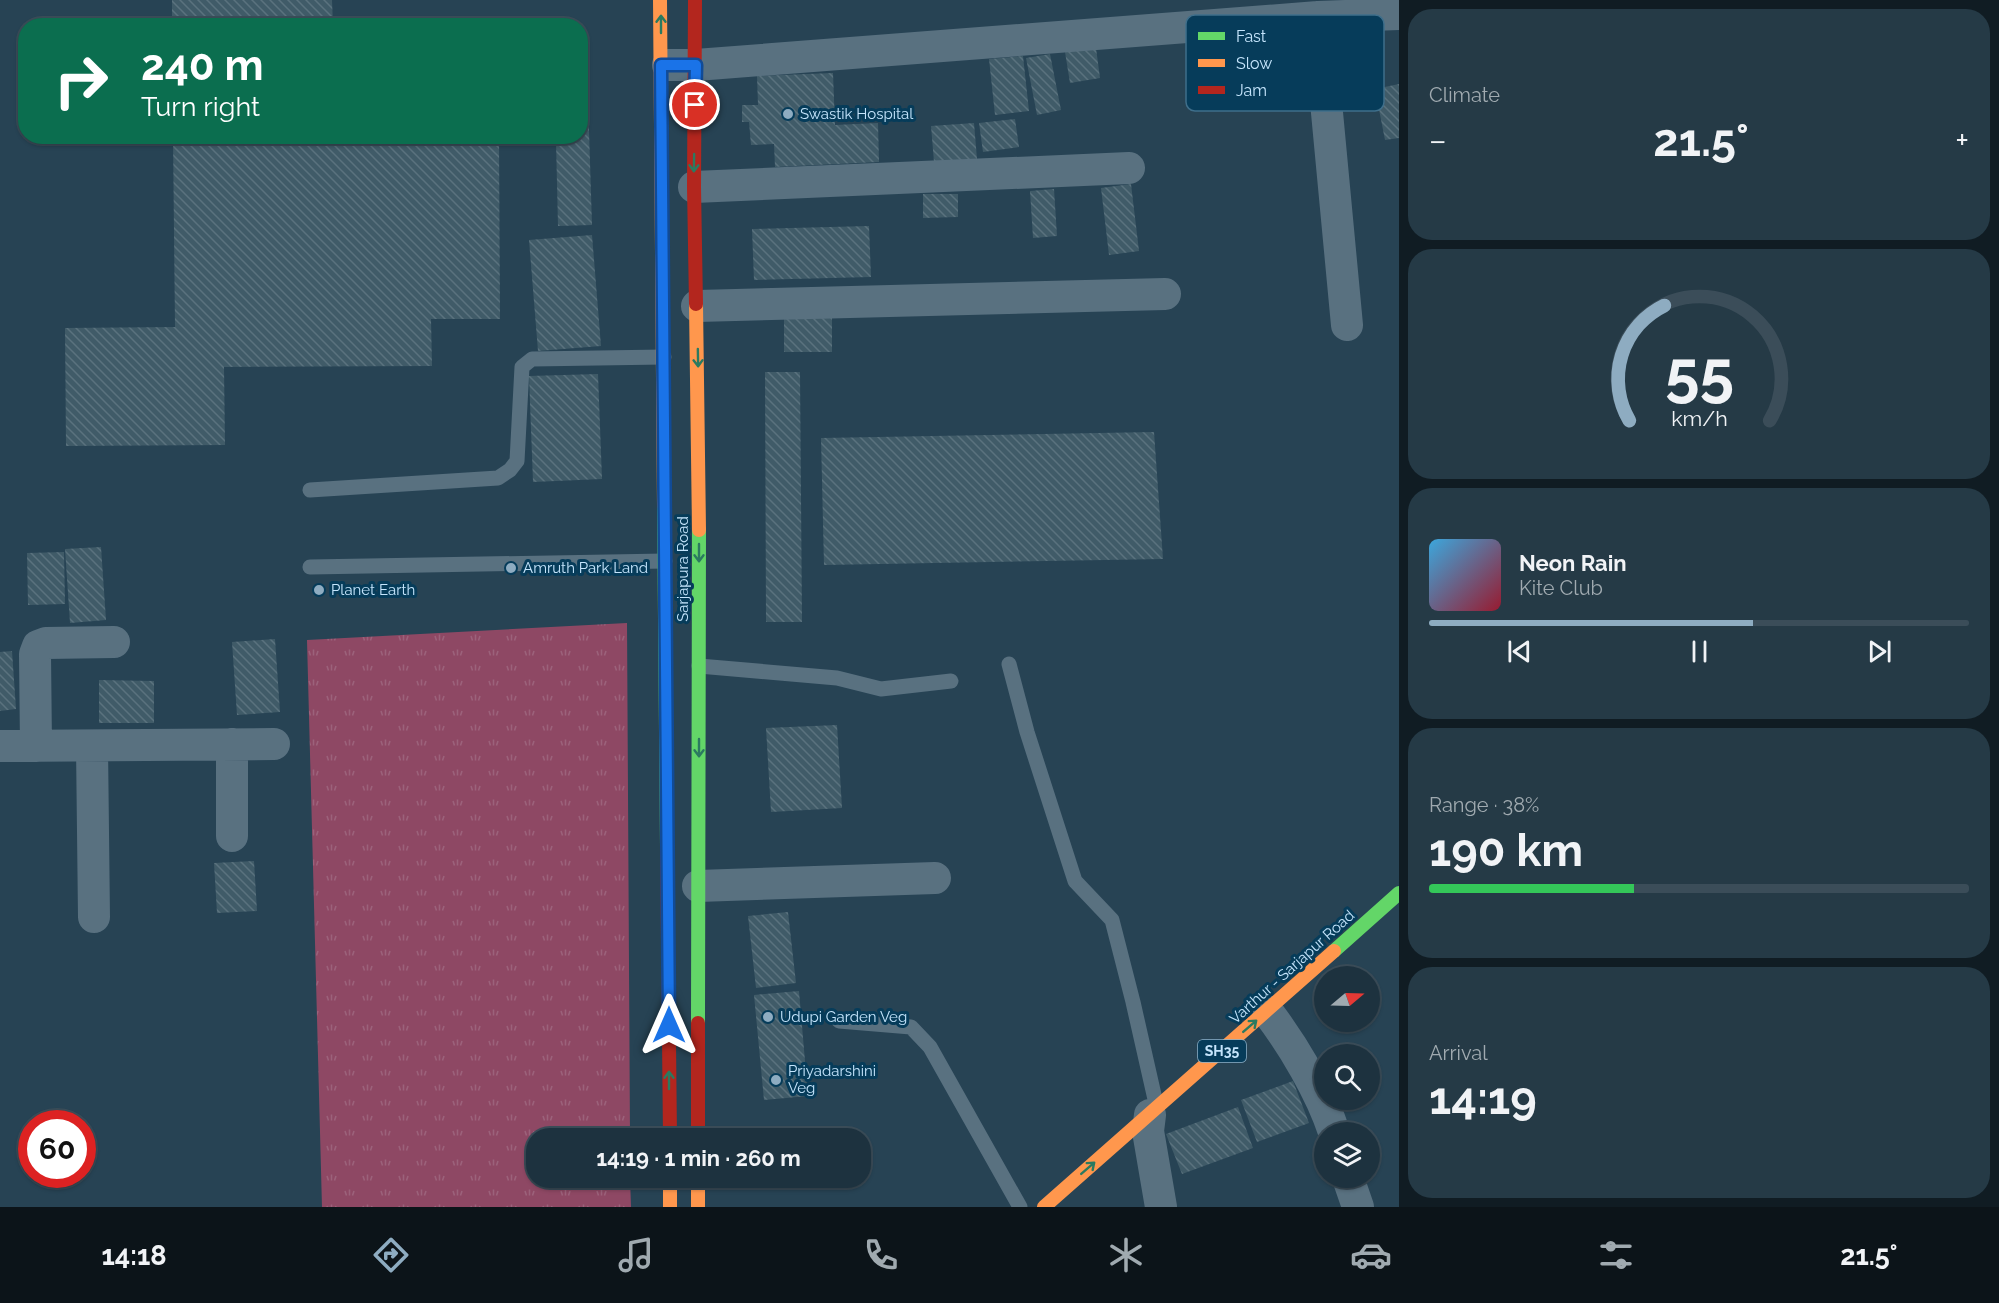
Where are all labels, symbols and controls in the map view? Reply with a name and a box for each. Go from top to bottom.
one-way arrow [655,15,667,35]
legend [1186,15,1384,111]
text: Fast [1236,27,1267,46]
text: 240 m [141,41,264,90]
icon: right [42,42,120,120]
text: Slow [1236,54,1272,73]
pin [669,79,720,130]
text: Jam [1236,81,1267,100]
text: Climate [1429,83,1500,107]
icon: arrive [678,88,711,121]
text: Turn right [141,91,260,122]
place label: Swastik Hospital [800,105,914,123]
marker: Swastik Hospital [781,107,795,121]
text: 21.5° [1653,114,1749,167]
text: − [1429,121,1447,160]
text: + [1955,121,1969,160]
one-way arrow [689,153,700,173]
text: 55 [1664,336,1734,410]
one-way arrow [692,348,704,368]
text: km/h [1671,406,1727,431]
street label: Sarjapura Road [674,516,692,622]
one-way arrow [693,543,705,563]
text: Neon Rain [1519,550,1627,576]
place label: Amruth Park Land [523,559,648,577]
marker: Amruth Park Land [504,561,518,575]
text: Kite Club [1519,576,1603,600]
place label: Planet Earth [331,581,415,599]
marker: Planet Earth [312,583,326,597]
icon: previous [1503,635,1536,668]
icon: pause [1683,635,1716,668]
icon: next [1863,635,1896,668]
one-way arrow [693,738,705,758]
text: Range · 38% [1429,793,1539,817]
text: 190 km [1429,824,1583,877]
street label: Varthur - Sarjapur Road [1226,906,1358,1028]
north arrow [1314,966,1380,1032]
map controls [1314,966,1380,1188]
position arrow [637,993,701,1057]
place label: Udupi Garden Veg [780,1008,907,1026]
marker: Udupi Garden Veg [761,1010,775,1024]
one-way arrow [1243,1019,1258,1033]
road number: SH35 [1198,1040,1246,1062]
text: Arrival [1429,1041,1488,1065]
button: search [1314,1044,1380,1110]
place label: Priyadarshini Veg [788,1062,876,1097]
one-way arrow [663,1071,675,1091]
text: 14:19 [1429,1072,1537,1125]
marker: Priyadarshini Veg [769,1073,783,1087]
speed limit sign: 60 [18,1110,96,1188]
button: layers [1314,1122,1380,1188]
text: 14:19 · 1 min · 260 m [596,1145,801,1171]
one-way arrow [1080,1162,1096,1175]
icon: directions [370,1234,412,1276]
icon: music [615,1234,657,1276]
icon: phone [860,1234,902,1276]
icon: climate [1105,1234,1147,1276]
icon: car [1350,1234,1392,1276]
icon: filters [1595,1234,1637,1276]
text: 14:18 [102,1240,167,1271]
text: 21.5° [1840,1240,1897,1271]

